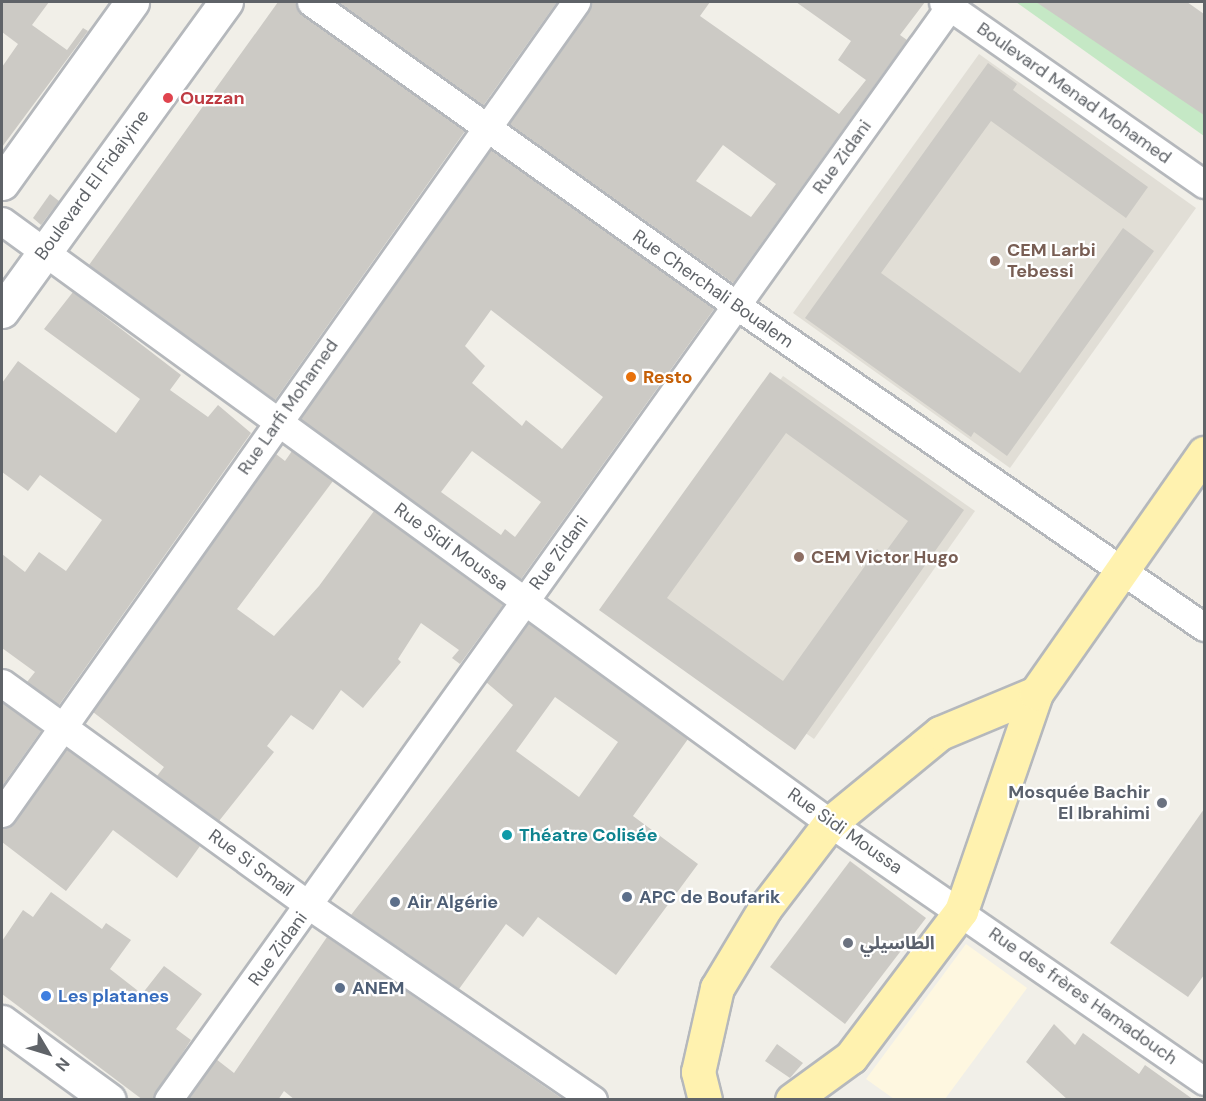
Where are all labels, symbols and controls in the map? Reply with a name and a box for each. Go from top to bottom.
street label: Boulevard Menad Mohamed [973,18,1175,168]
place label: Ouzzan [180,87,244,109]
marker: Ouzzan [161,91,175,105]
street label: Boulevard El Fidaiyine [30,106,154,264]
street label: Rue Zidani [808,116,876,198]
street label: Rue Cherchali Boualem [628,225,798,353]
place label: CEM Larbi Tebessi [1007,240,1096,282]
marker: CEM Larbi Tebessi [988,254,1002,268]
street label: Rue Larfi Mohamed [233,335,343,479]
place label: Resto [643,366,693,388]
marker: Resto [624,370,638,384]
street label: Rue Sidi Moussa [390,499,512,595]
street label: Rue Zidani [525,512,593,594]
place label: CEM Victor Hugo [811,546,959,568]
marker: CEM Victor Hugo [792,550,806,564]
place label: Mosquée Bachir El Ibrahimi [1008,782,1150,824]
street label: Rue Sidi Moussa [783,783,907,879]
marker: Mosquée Bachir El Ibrahimi [1155,796,1169,810]
place label: Théatre Colisée [519,824,657,846]
street label: Rue Si Smaïl [204,825,298,901]
marker: Théatre Colisée [500,828,514,842]
place label: APC de Boufarik [639,886,780,908]
marker: APC de Boufarik [620,890,634,904]
place label: Air Algérie [407,891,498,913]
marker: Air Algérie [388,895,402,909]
street label: Rue Zidani [244,908,312,990]
street label: Rue des frères Hamadouch [985,923,1181,1069]
place label: الطاسيلي [860,932,935,954]
marker: الطاسيلي [841,936,855,950]
place label: ANEM [352,977,404,999]
marker: ANEM [333,981,347,995]
place label: Les platanes [58,985,169,1007]
marker: Les platanes [39,989,53,1003]
north arrow [18,1023,78,1083]
text: N [51,1053,74,1075]

